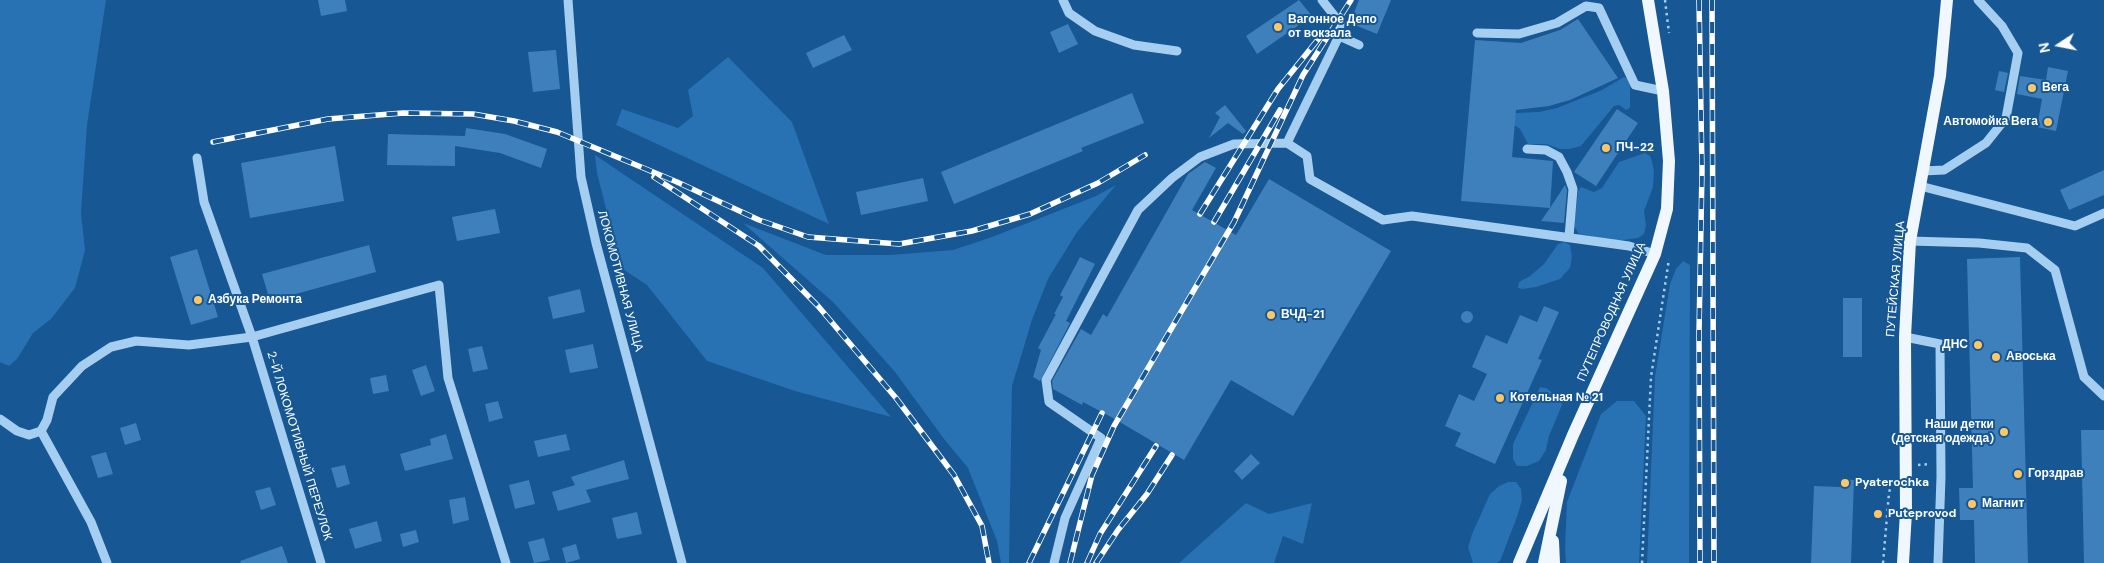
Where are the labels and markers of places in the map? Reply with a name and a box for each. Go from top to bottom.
place label: Вагонное Депо от вокзала [1288,13,1377,41]
marker: Вагонное Депо от вокзала [1272,21,1284,33]
place label: Вега [2042,81,2069,95]
marker: Вега [2026,82,2038,94]
place label: Автомойка Вега [1943,115,2038,129]
marker: Автомойка Вега [2042,116,2054,128]
place label: ПЧ-22 [1616,141,1654,155]
marker: ПЧ-22 [1600,142,1612,154]
place label: Азбука Ремонта [208,293,302,307]
marker: Азбука Ремонта [192,294,204,306]
place label: ВЧД-21 [1281,308,1324,322]
marker: ВЧД-21 [1265,309,1277,321]
place label: ДНС [1942,338,1968,352]
marker: ДНС [1972,339,1984,351]
place label: Авоська [2006,350,2056,364]
marker: Авоська [1990,351,2002,363]
place label: Котельная № 21 [1510,391,1603,405]
marker: Котельная № 21 [1494,392,1506,404]
place label: Наши детки (детская одежда) [1891,418,1994,446]
marker: Наши детки (детская одежда) [1998,426,2010,438]
place label: Горздрав [2028,467,2084,481]
marker: Горздрав [2012,468,2024,480]
place label: Pyaterochka [1855,476,1929,490]
marker: Pyaterochka [1839,477,1851,489]
place label: Магнит [1982,497,2024,511]
marker: Магнит [1966,498,1978,510]
place label: Puteprovod [1888,507,1956,521]
marker: Puteprovod [1872,508,1884,520]

